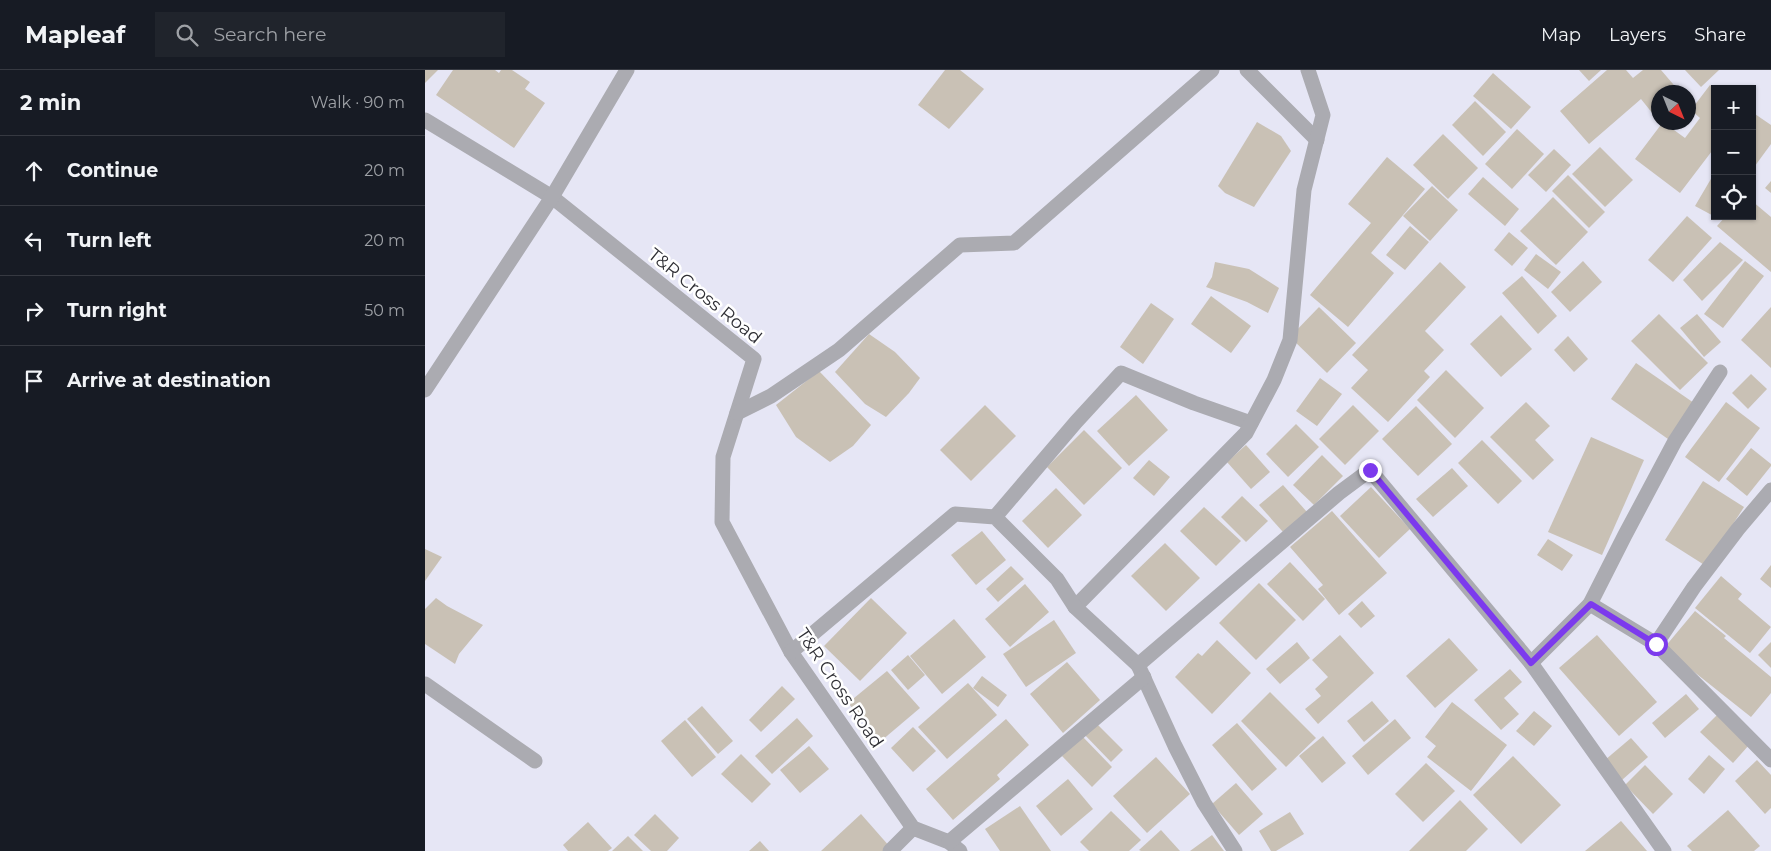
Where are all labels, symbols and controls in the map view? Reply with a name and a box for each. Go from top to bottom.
search box [155,12,505,57]
text: Mapleaf [25,20,125,49]
icon: search [173,21,201,49]
text: Search here [213,23,326,46]
text: Map [1541,24,1581,46]
text: Layers [1609,24,1666,46]
text: Share [1694,24,1746,46]
north arrow [1651,85,1696,130]
map controls [1711,85,1756,220]
button: + [1711,85,1756,130]
text: 2 min [20,90,81,115]
text: Walk · 90 m [311,93,405,112]
button: − [1711,130,1756,175]
icon: ahead [20,157,48,185]
text: Continue [67,159,158,182]
text: 20 m [364,161,405,180]
button: locate [1711,175,1756,220]
icon: left [20,227,48,255]
text: Turn left [67,229,152,252]
text: 20 m [364,231,405,250]
street label: T&R Cross Road [644,243,766,349]
icon: right [20,297,48,325]
text: Turn right [67,299,167,322]
text: 50 m [364,301,405,320]
icon: arrive [20,367,48,395]
text: Arrive at destination [67,369,271,392]
route end [1359,459,1382,482]
street label: T&R Cross Road [792,624,888,752]
route start [1645,633,1668,656]

